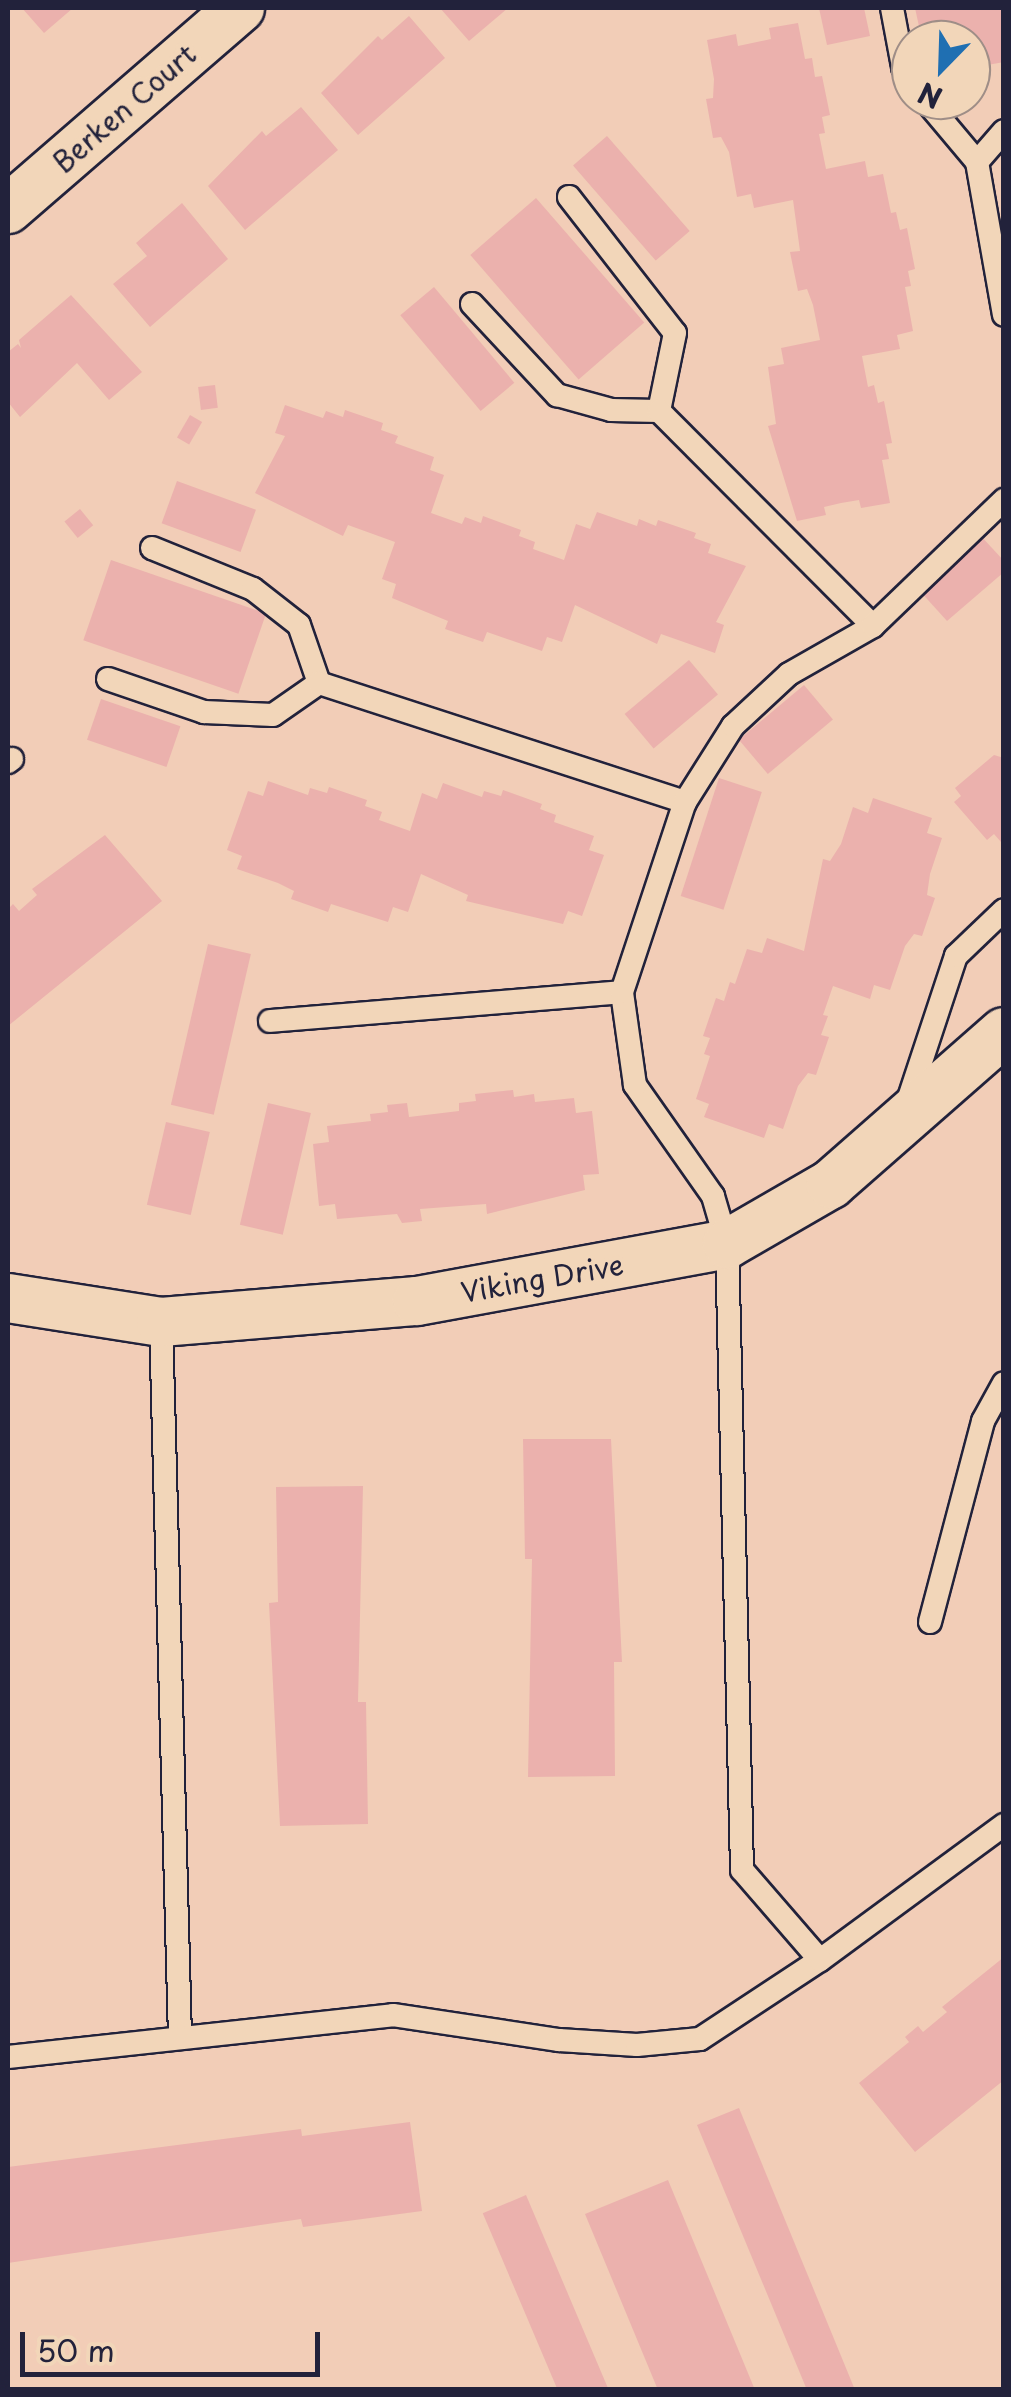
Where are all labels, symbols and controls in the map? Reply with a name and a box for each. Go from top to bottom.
north arrow [891,20,991,120]
street label: Berken Court [45,36,203,180]
text: N [911,72,948,120]
street label: Viking Drive [458,1247,626,1309]
scale bar [25,2312,325,2374]
text: 50 m [37,2327,115,2372]

